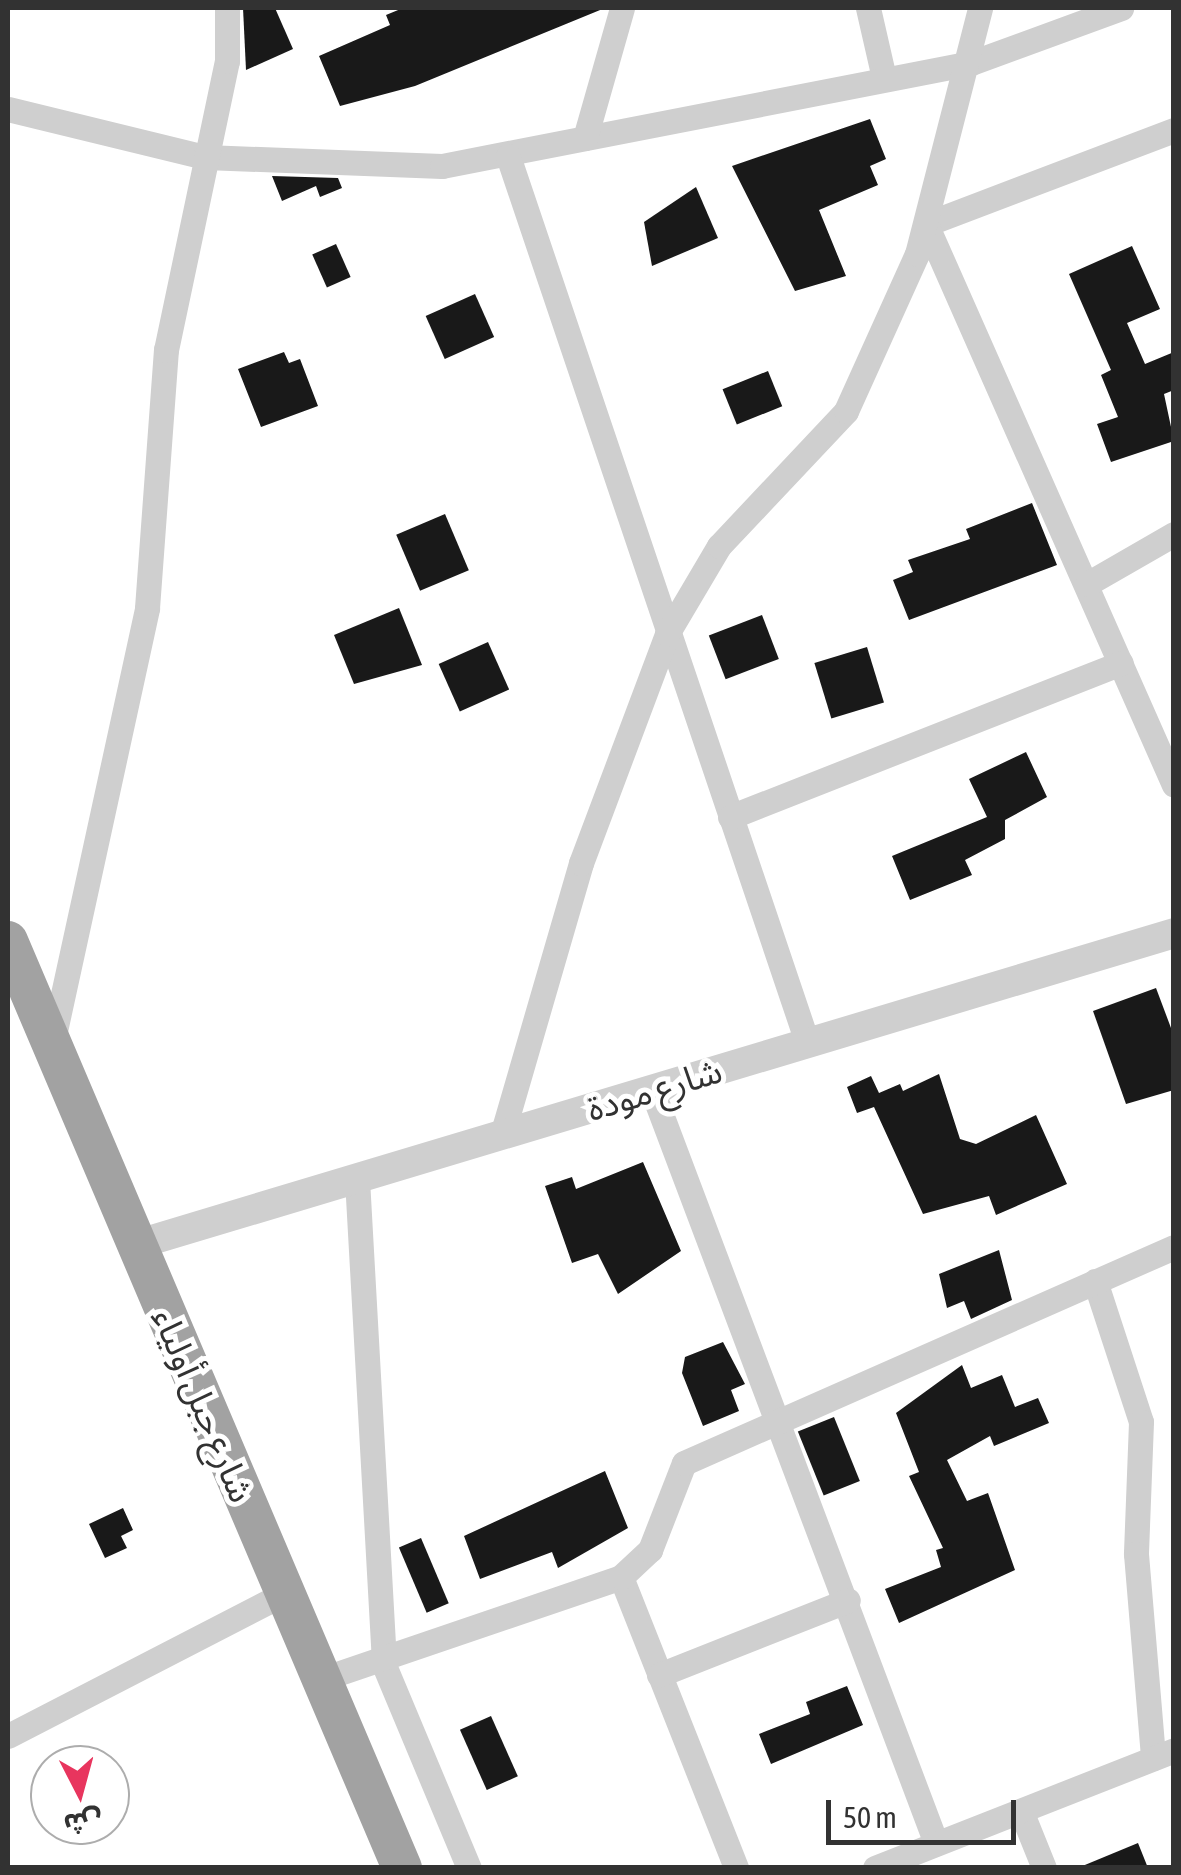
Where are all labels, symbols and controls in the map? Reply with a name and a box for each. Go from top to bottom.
street label: شارع مودة [582,1049,726,1129]
street label: شارع جبل أولياء [144,1302,264,1508]
north arrow [30,1745,130,1845]
scale bar [831,1780,1021,1842]
text: 50 m [843,1800,897,1834]
text: ش [62,1805,104,1841]

